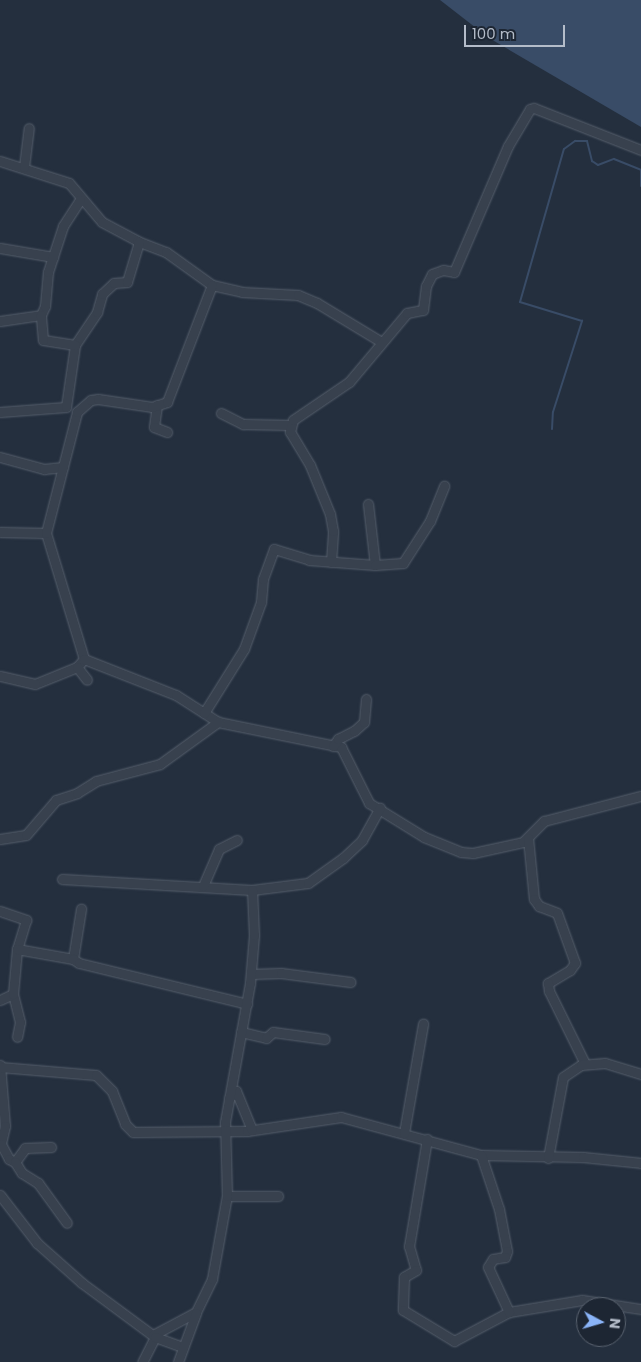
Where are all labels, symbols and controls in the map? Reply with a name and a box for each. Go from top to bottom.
scale bar [466,15,567,47]
text: 100 m [472,23,515,44]
north arrow [576,1297,626,1347]
text: N [604,1317,625,1330]

